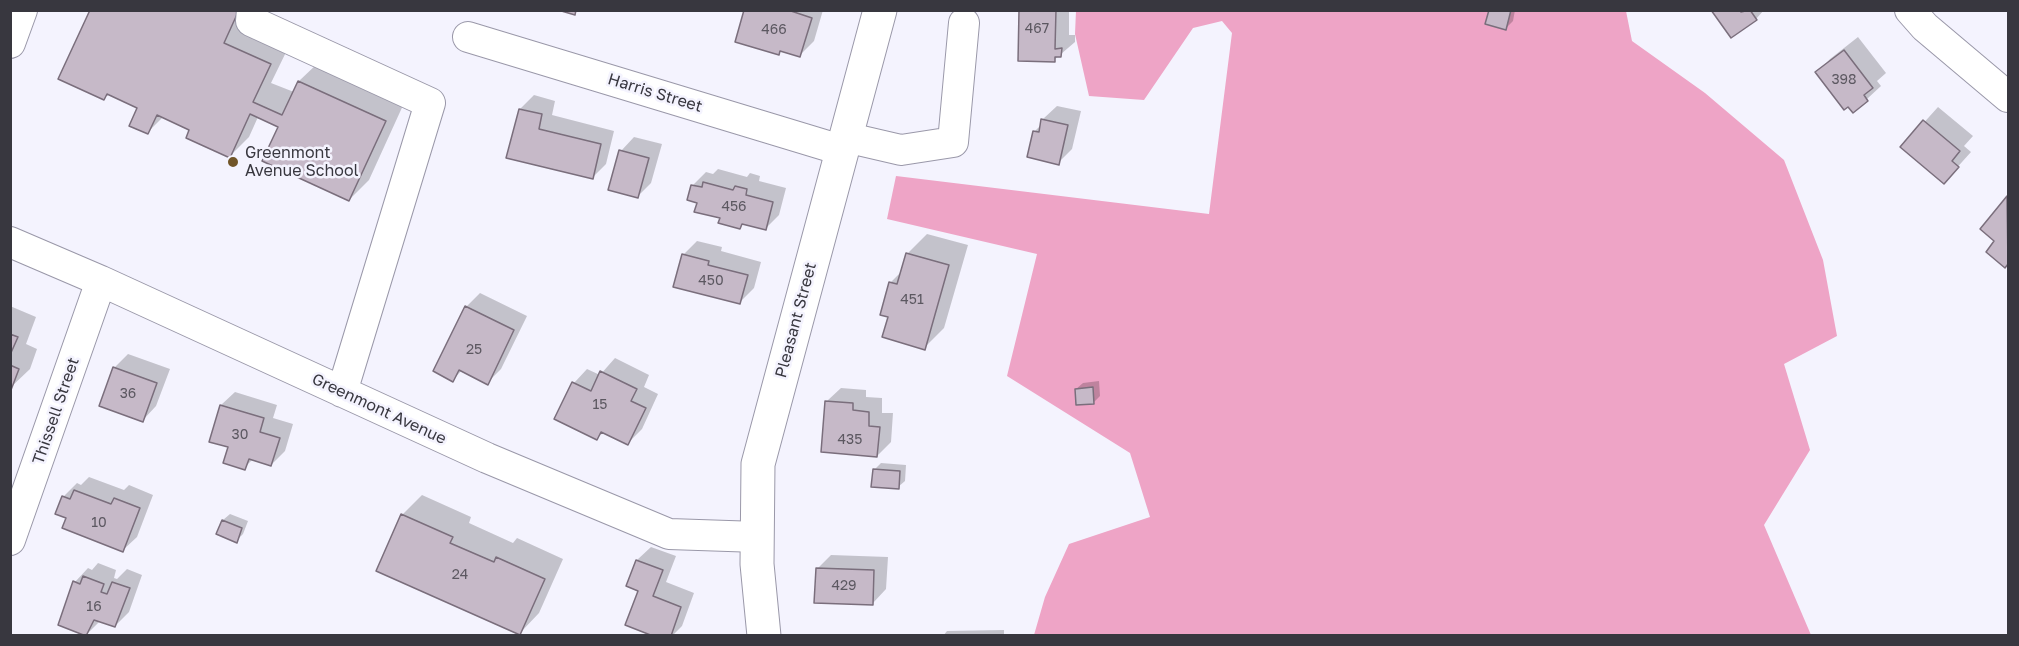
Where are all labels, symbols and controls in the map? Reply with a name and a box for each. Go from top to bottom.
house number: 467 [1025,21,1049,37]
house number: 466 [761,22,787,38]
street label: Harris Street [605,70,705,116]
house number: 398 [1831,72,1857,88]
place label: Greenmont Avenue School [245,143,359,181]
marker: Greenmont Avenue School [226,155,240,169]
house number: 456 [721,199,747,215]
street label: Pleasant Street [771,260,821,380]
house number: 450 [698,273,724,289]
house number: 451 [900,292,924,308]
house number: 25 [466,342,482,358]
street label: Thissell Street [29,355,83,467]
street label: Greenmont Avenue [309,369,449,449]
house number: 36 [120,386,136,402]
house number: 15 [593,397,607,413]
house number: 30 [232,427,248,443]
house number: 435 [838,432,862,448]
house number: 10 [91,515,107,531]
house number: 24 [452,567,468,583]
house number: 429 [831,578,857,594]
house number: 16 [86,599,102,615]

